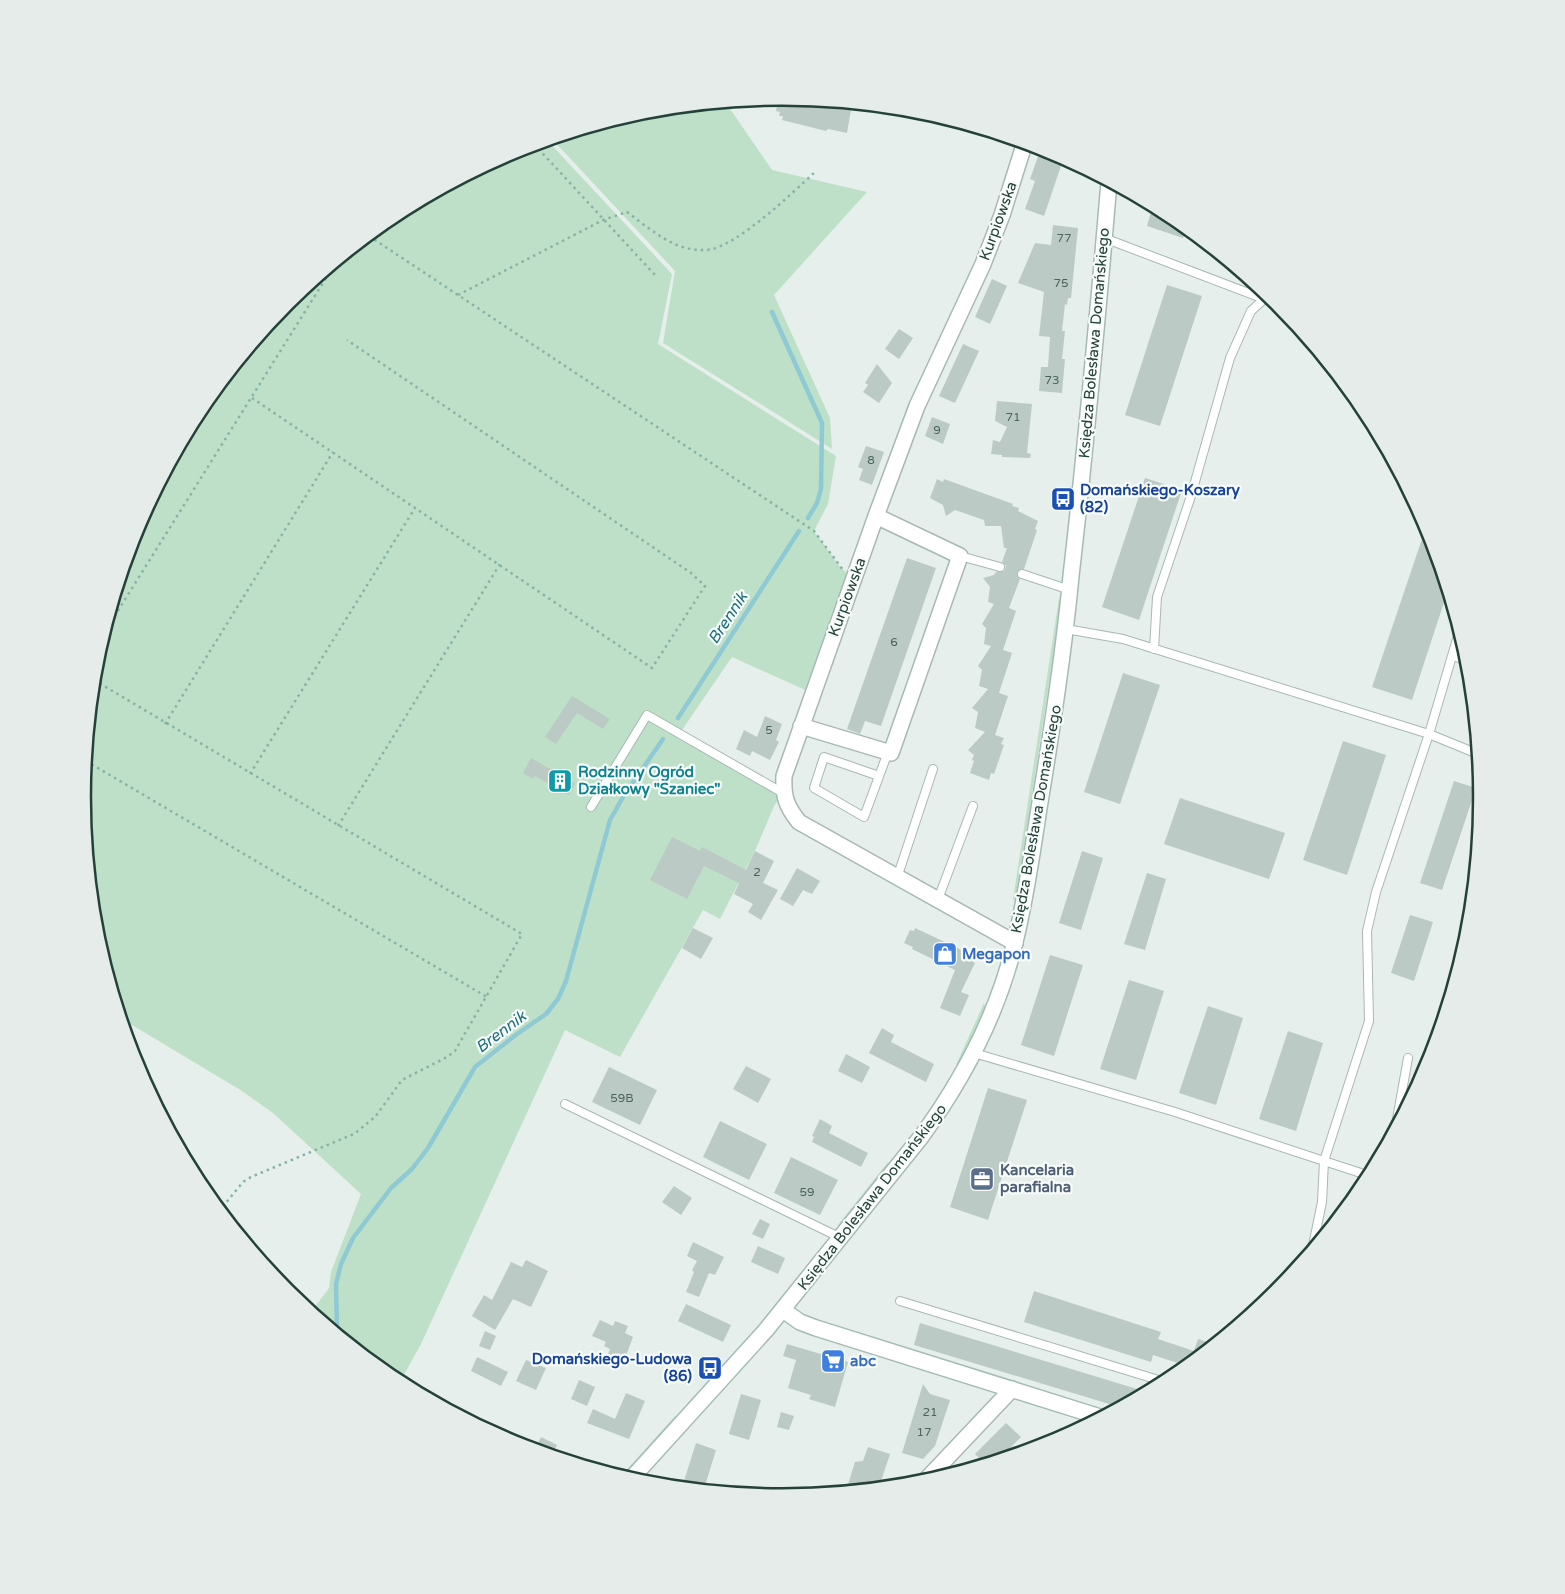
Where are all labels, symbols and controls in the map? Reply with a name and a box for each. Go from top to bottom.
street label: Kurpiowska [975,179,1021,263]
street label: Księdza Bolesława Domańskiego [1075,227,1113,459]
house number: 77 [1056,231,1072,245]
house number: 75 [1053,276,1069,290]
house number: 73 [1044,373,1060,387]
house number: 71 [1005,410,1021,424]
house number: 9 [933,423,941,437]
house number: 8 [867,453,875,467]
place label: Domańskiego-Koszary (82) [1080,481,1240,516]
bus stop icon: Domańskiego-Koszary (82) [1050,486,1076,512]
street label: Kurpiowska [824,555,870,639]
water label: Brennik [704,587,753,648]
house number: 6 [890,635,898,649]
street label: Księdza Bolesława Domańskiego [1007,703,1065,935]
house number: 5 [765,723,773,737]
place label: Rodzinny Ogród Działkowy "Szaniec" [578,763,721,799]
building icon: Rodzinny Ogród Działkowy "Szaniec" [547,768,573,794]
house number: 2 [753,865,761,879]
shop icon: Megapon [932,941,958,967]
place label: Megapon [962,945,1030,964]
water label: Brennik [472,1006,531,1057]
house number: 59B [610,1091,634,1105]
street label: Księdza Bolesława Domańskiego [794,1100,950,1294]
place label: Kancelaria parafialna [1000,1161,1074,1197]
office icon: Kancelaria parafialna [969,1166,995,1192]
house number: 59 [799,1185,815,1199]
supermarket icon: abc [820,1348,846,1374]
place label: Domańskiego-Ludowa (86) [532,1350,692,1385]
place label: abc [850,1352,876,1370]
bus stop icon: Domańskiego-Ludowa (86) [697,1355,723,1381]
house number: 21 [922,1405,938,1419]
house number: 17 [916,1425,932,1439]

